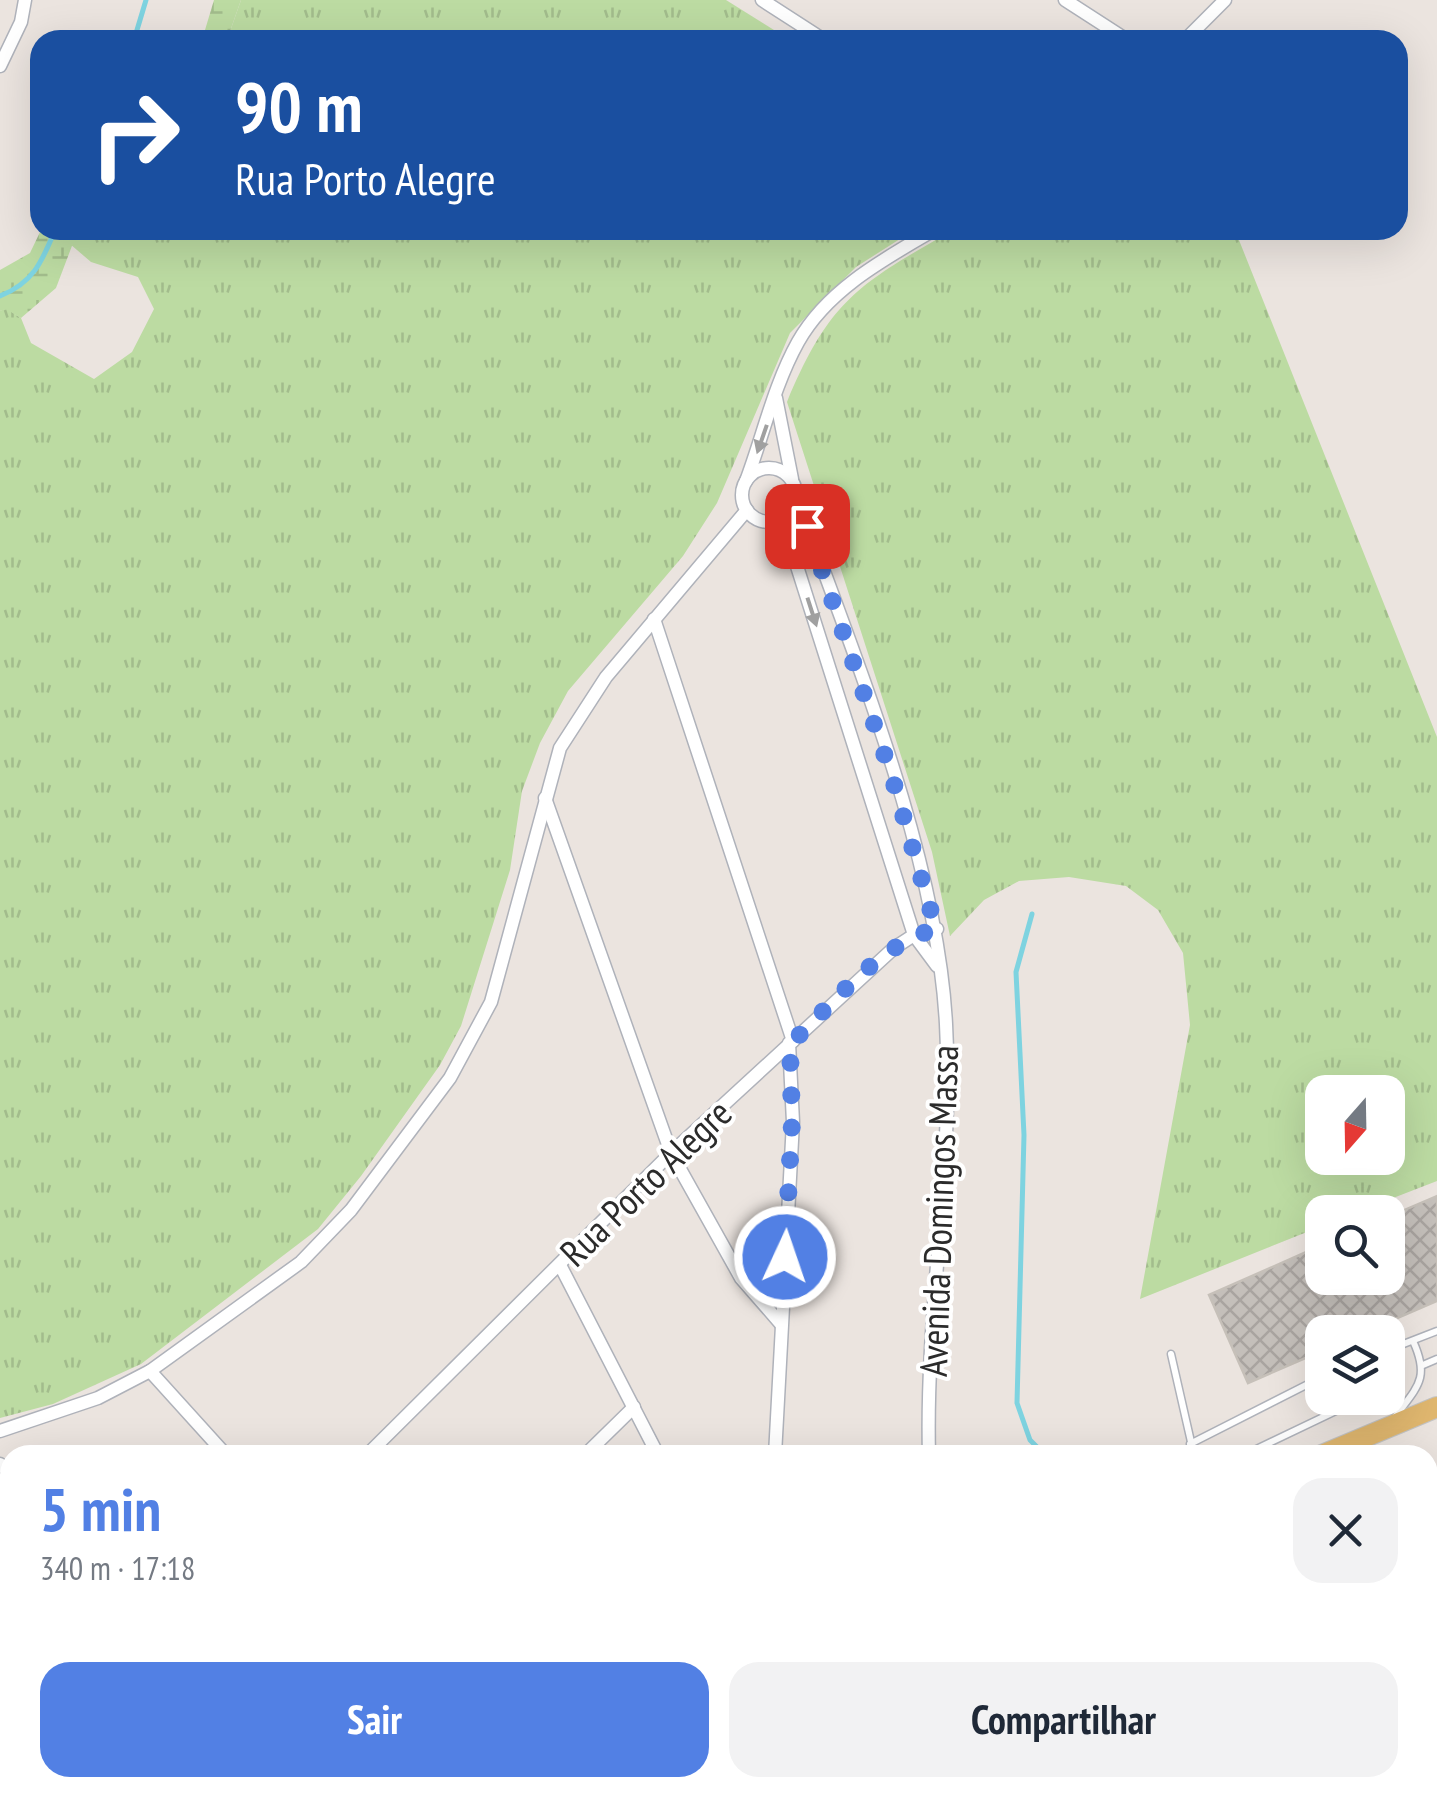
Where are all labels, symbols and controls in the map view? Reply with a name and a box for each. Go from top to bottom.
text: 90 m [235,61,363,151]
icon: right [70,70,200,200]
text: Rua Porto Alegre [235,149,496,207]
one-way arrow [753,424,768,454]
pin [765,484,850,569]
icon: arrive [780,499,835,554]
one-way arrow [805,597,820,627]
street label: Avenida Domingos Massa [908,1044,968,1378]
north arrow [1305,1075,1405,1175]
map controls [1305,1075,1405,1415]
street label: Rua Porto Alegre [549,1088,741,1276]
button: search [1305,1195,1405,1295]
position arrow [733,1205,837,1309]
button: layers [1305,1315,1405,1415]
text: 5 min [40,1470,161,1548]
button: close [1293,1478,1398,1583]
text: 340 m · 17:18 [40,1547,195,1589]
button: Sair [40,1662,709,1777]
button: Compartilhar [729,1662,1398,1777]

